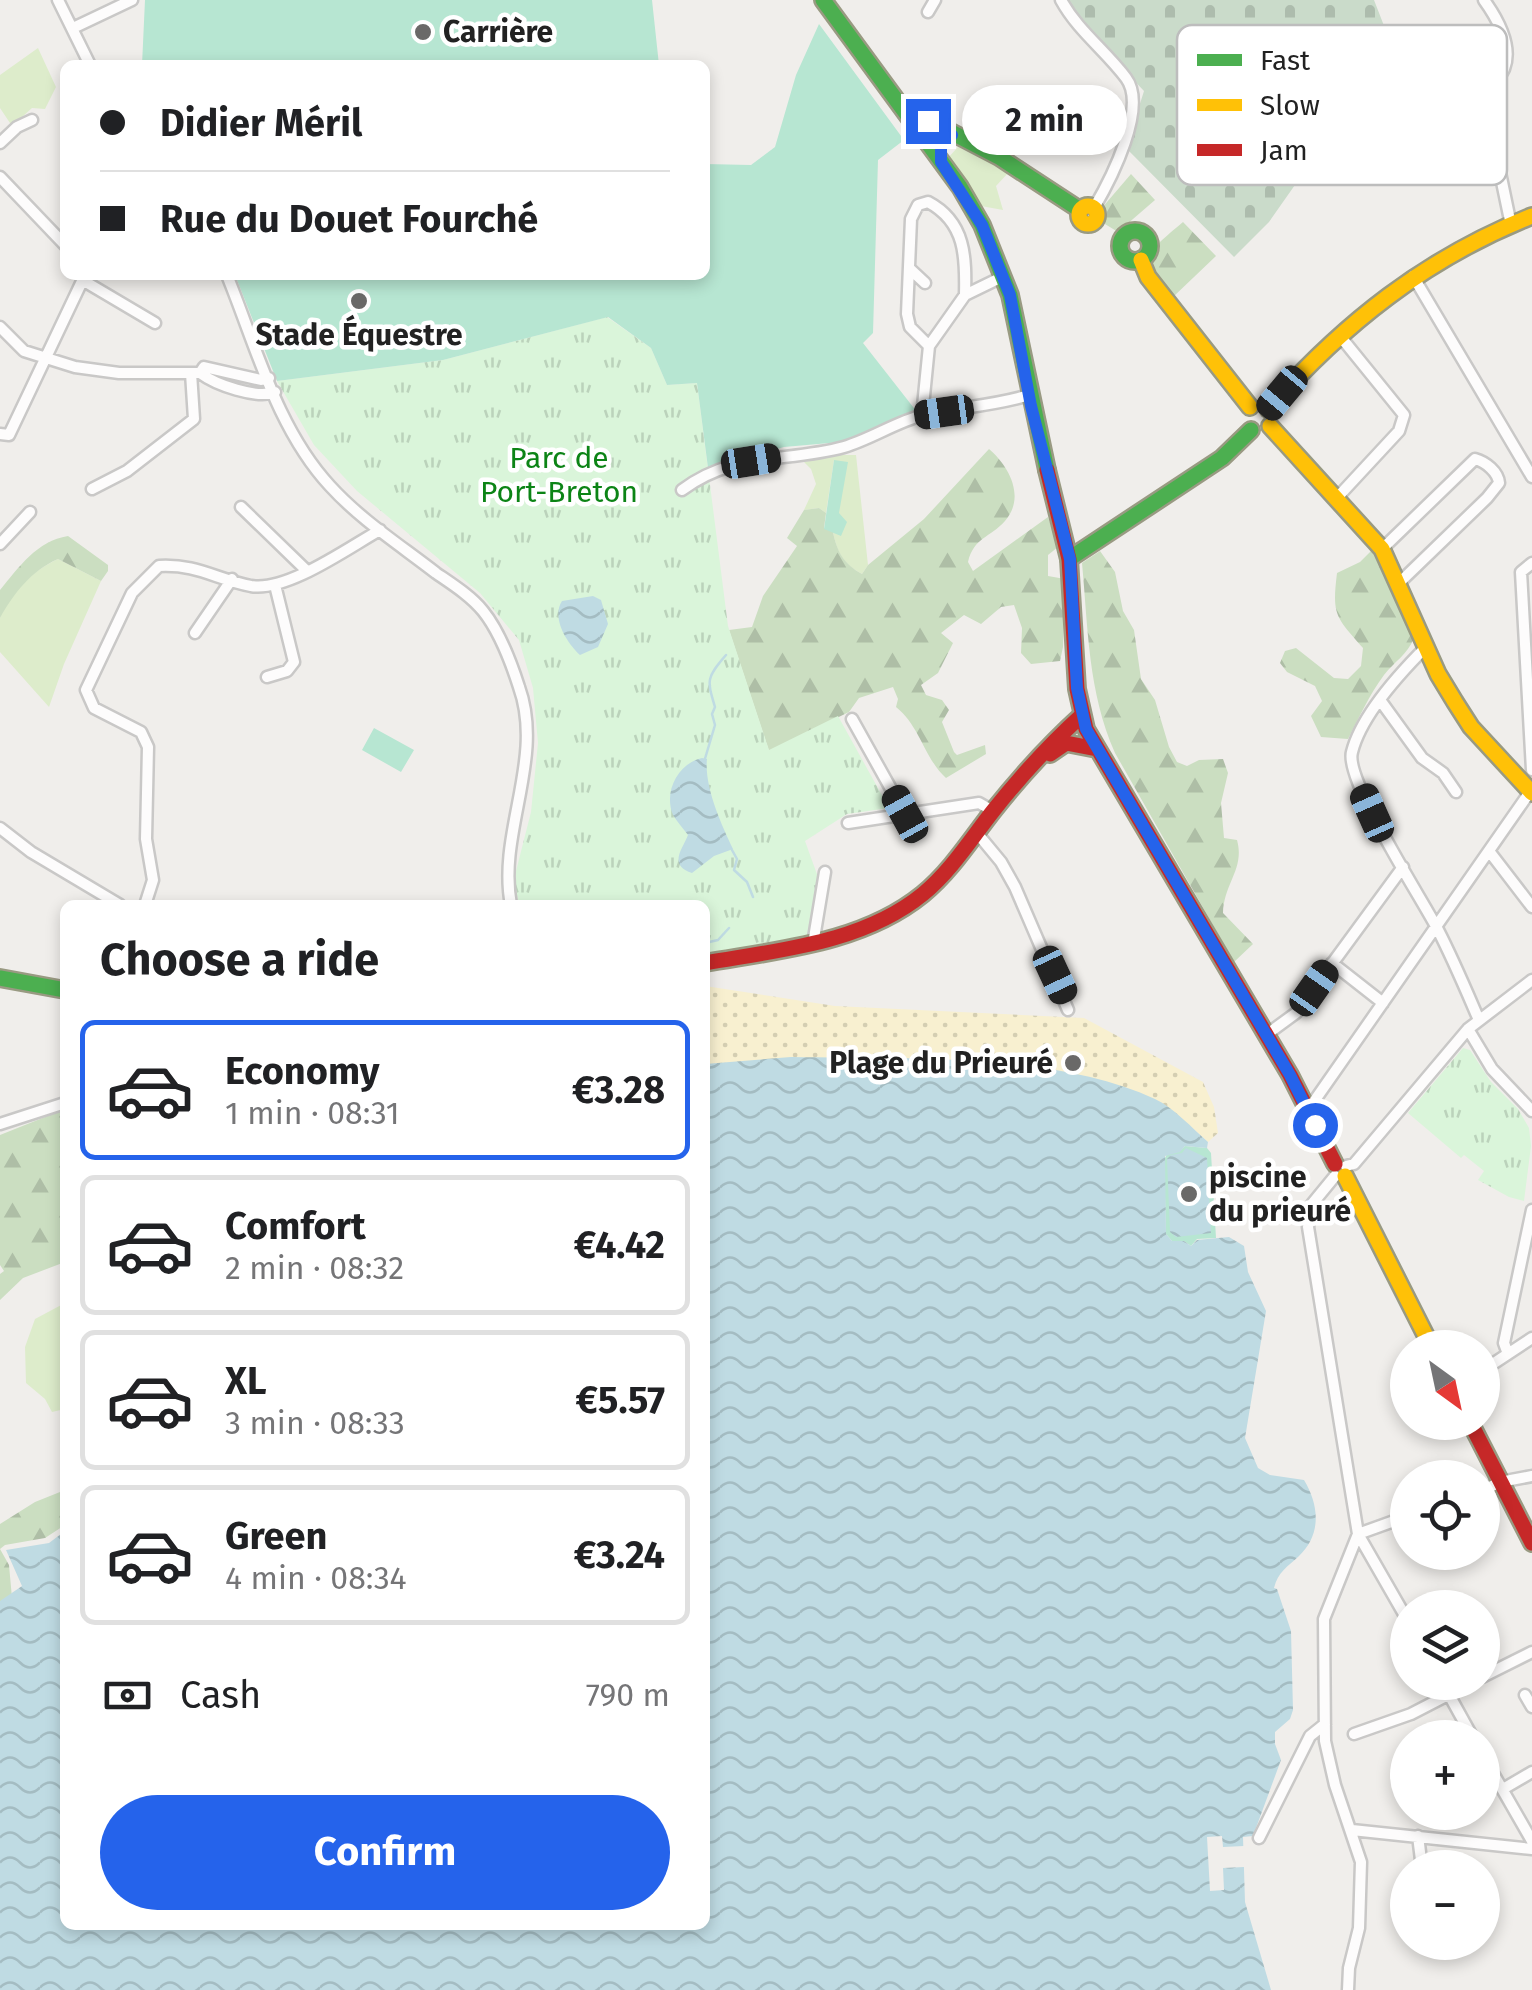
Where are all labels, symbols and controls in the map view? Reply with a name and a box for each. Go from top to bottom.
place label: Carrière [443,14,553,50]
marker: Carrière [412,21,434,43]
legend [1177,25,1507,185]
text: Fast [1260,44,1311,77]
callout: 2 min [963,86,1128,156]
text: Slow [1260,89,1320,122]
route end [906,99,951,144]
text: Didier Méril [160,100,362,146]
text: 2 min [1005,101,1084,139]
text: Jam [1260,134,1308,167]
text: Rue du Douet Fourché [160,196,538,242]
marker: Stade Équestre [348,290,370,312]
place label: Stade Équestre [255,314,463,353]
car [1251,360,1313,426]
car [912,393,976,431]
park label: Parc de Port-Breton [480,440,638,510]
car [719,441,783,481]
car [1346,779,1398,847]
car [877,780,933,848]
text: Choose a ride [100,933,379,987]
car [1029,941,1081,1009]
car [1285,955,1343,1021]
icon: car [105,1045,195,1135]
place label: Plage du Prieuré [829,1045,1053,1081]
text: Economy [225,1048,380,1094]
marker: Plage du Prieuré [1062,1052,1084,1074]
text: €3.28 [572,1067,665,1113]
text: 1 min · 08:31 [225,1094,400,1132]
route start [1293,1103,1338,1148]
place label: piscine du prieuré [1209,1159,1351,1229]
marker: piscine du prieuré [1178,1183,1200,1205]
icon: car [105,1200,195,1290]
text: Comfort [225,1203,366,1249]
text: €4.42 [574,1222,665,1268]
text: 2 min · 08:32 [225,1249,404,1287]
north arrow [1390,1330,1500,1440]
map controls [1390,1330,1500,1960]
icon: car [105,1355,195,1445]
text: XL [225,1358,267,1404]
text: €5.57 [576,1377,665,1423]
text: 3 min · 08:33 [225,1404,405,1442]
button: locate [1390,1460,1500,1570]
icon: car [105,1510,195,1600]
text: Green [225,1513,328,1559]
text: €3.24 [574,1532,665,1578]
text: 4 min · 08:34 [225,1559,407,1597]
button: layers [1390,1590,1500,1700]
icon: cash [100,1668,155,1723]
text: Cash [180,1672,261,1718]
text: 790 m [586,1676,670,1714]
button: + [1390,1720,1500,1830]
button: Confirm [100,1795,670,1910]
button: − [1390,1850,1500,1960]

